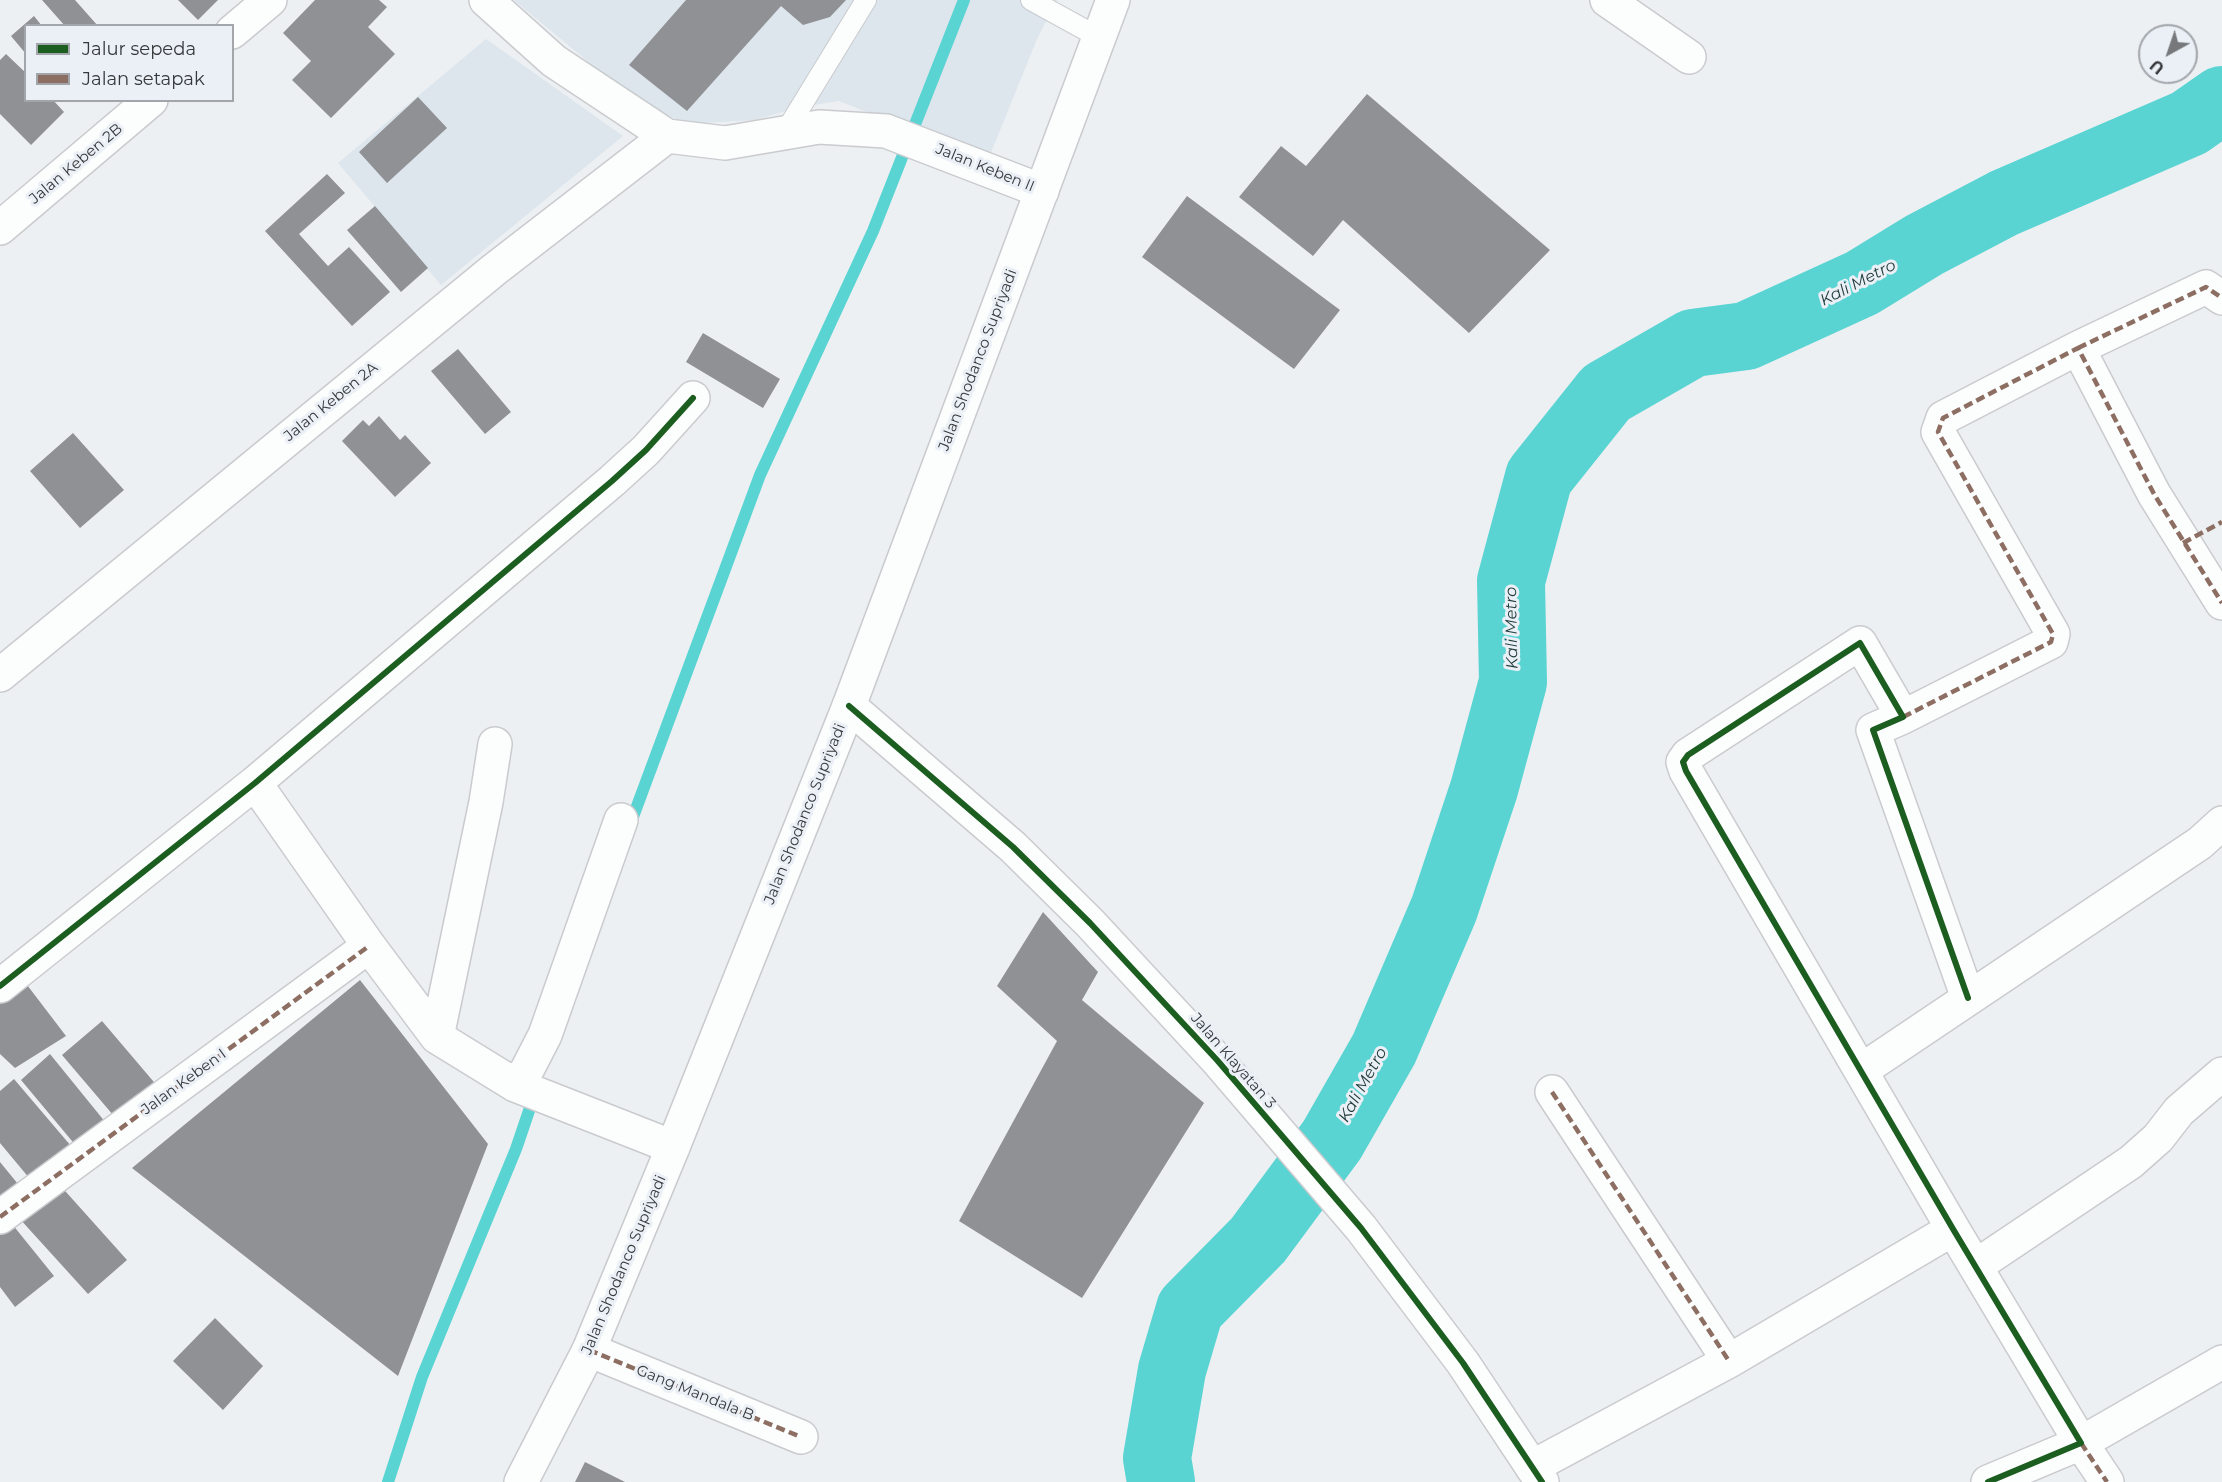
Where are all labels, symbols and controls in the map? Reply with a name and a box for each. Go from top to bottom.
legend [24,24,234,102]
north arrow [2138,24,2198,84]
text: Jalur sepeda [82,38,196,60]
text: U [2146,55,2168,78]
text: Jalan setapak [82,68,205,90]
street label: Jalan Keben 2B [26,120,126,208]
street label: Jalan Keben II [933,140,1037,196]
water label: Kali Metro [1817,256,1899,310]
street label: Jalan Shodanco Supriyadi [935,267,1021,453]
street label: Jalan Keben 2A [281,359,381,445]
water label: Kali Metro [1502,587,1522,669]
street label: Jalan Shodanco Supriyadi [760,721,850,907]
street label: Jalan Klayatan 3 [1187,1010,1279,1112]
water label: Kali Metro [1335,1044,1391,1126]
street label: Jalan Keben I [138,1045,230,1119]
street label: Jalan Shodanco Supriyadi [578,1173,670,1357]
street label: Gang Mandala B [634,1361,756,1425]

